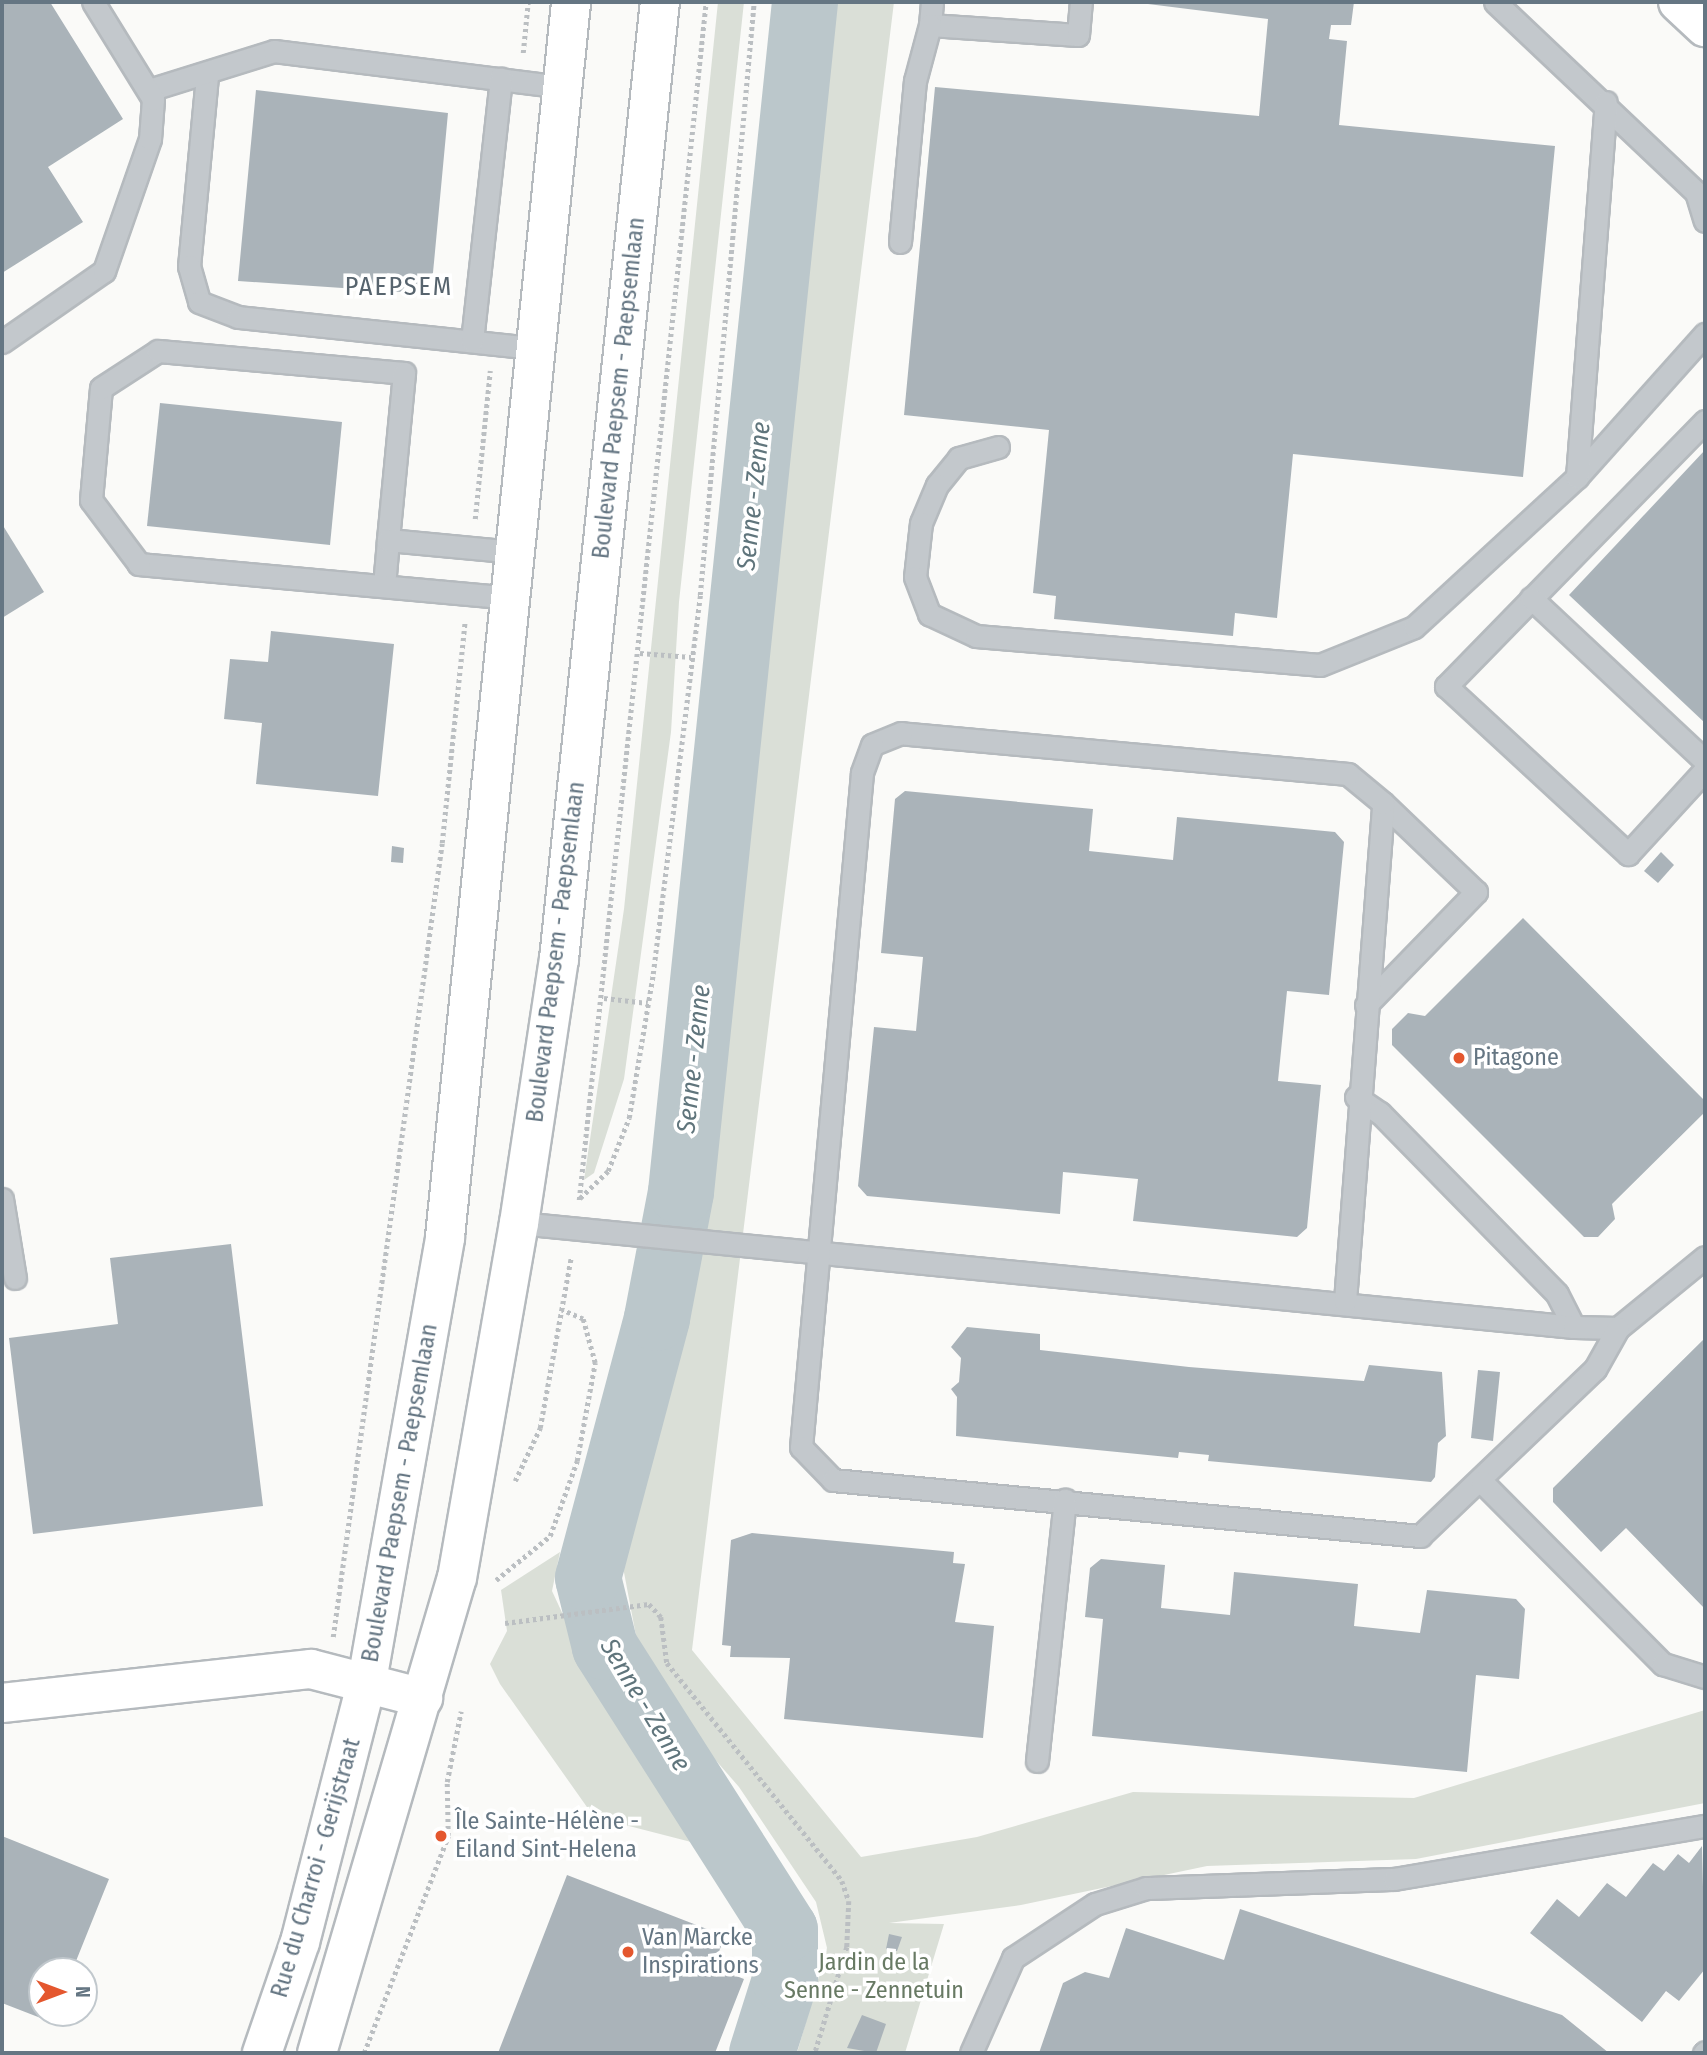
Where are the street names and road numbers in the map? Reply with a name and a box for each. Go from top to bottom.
street label: Boulevard Paepsem - Paepsemlaan [587,216,651,560]
street label: Boulevard Paepsem - Paepsemlaan [521,780,591,1124]
street label: Boulevard Paepsem - Paepsemlaan [356,1321,444,1665]
street label: Rue du Charroi - Gerijstraat [265,1735,367,2001]

